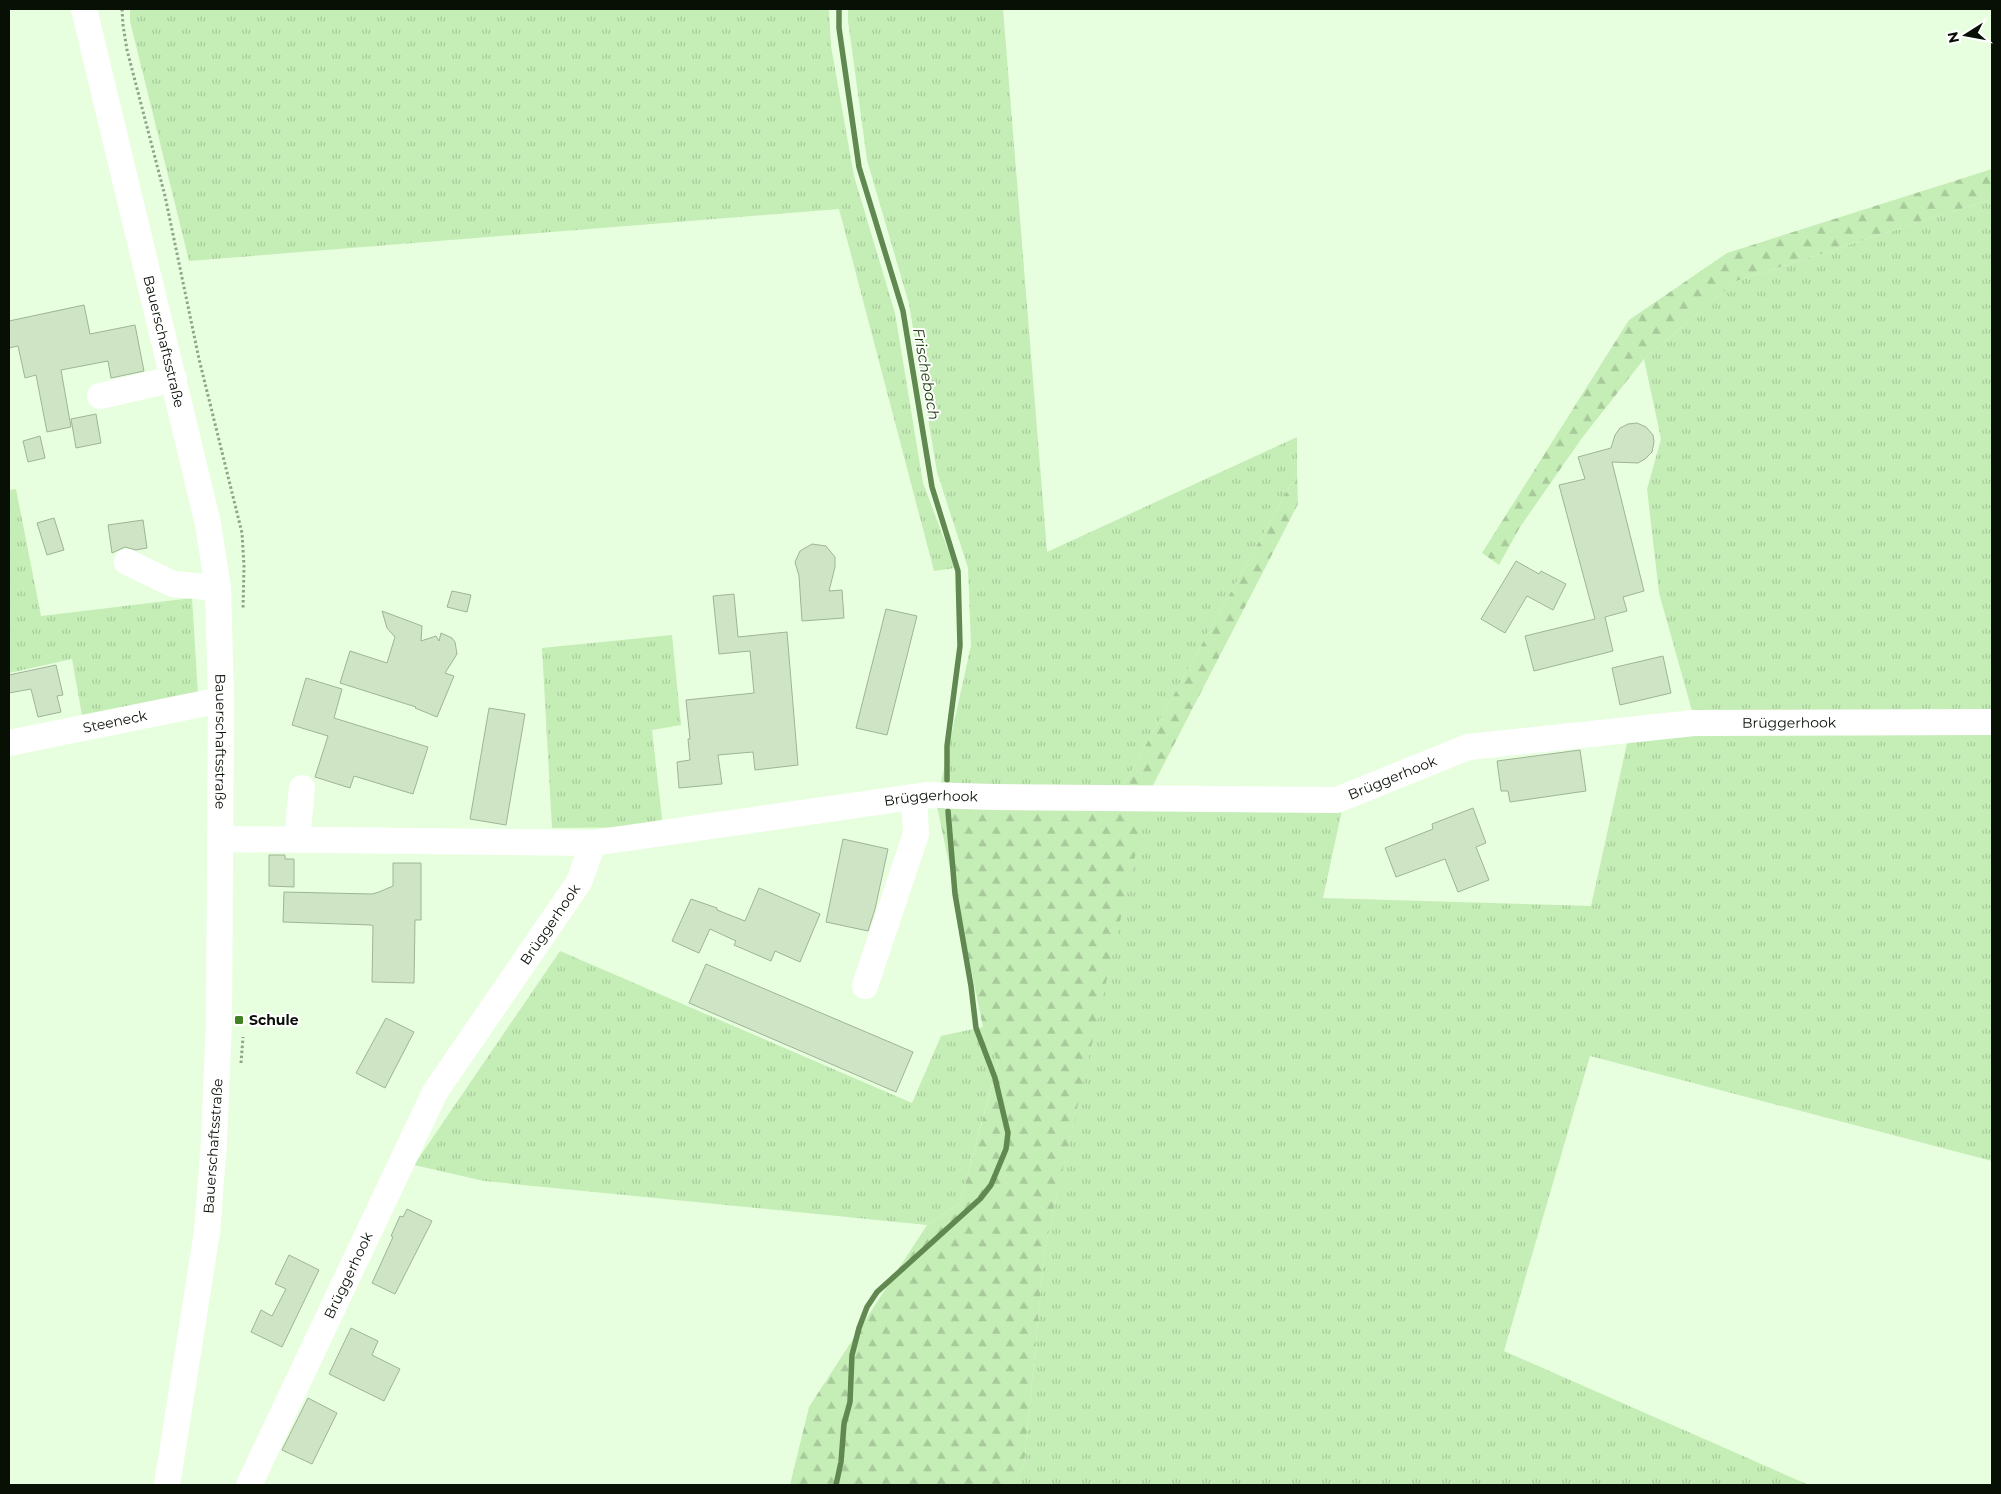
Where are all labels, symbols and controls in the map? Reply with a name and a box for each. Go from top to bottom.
north arrow [1941,10,1991,60]
text: N [1943,30,1963,45]
street label: Bauerschaftsstraße [139,273,189,410]
water label: Frischebach [909,326,944,421]
street label: Bauerschaftsstraße [211,673,230,809]
street label: Steeneck [81,706,149,737]
street label: Brüggerhook [1742,714,1837,732]
street label: Brüggerhook [1345,751,1440,804]
street label: Brüggerhook [883,786,979,810]
street label: Brüggerhook [516,880,584,968]
place label: Schule [249,1011,299,1029]
marker: Schule [233,1014,245,1026]
street label: Bauerschaftsstraße [199,1078,227,1214]
street label: Brüggerhook [320,1228,377,1322]

